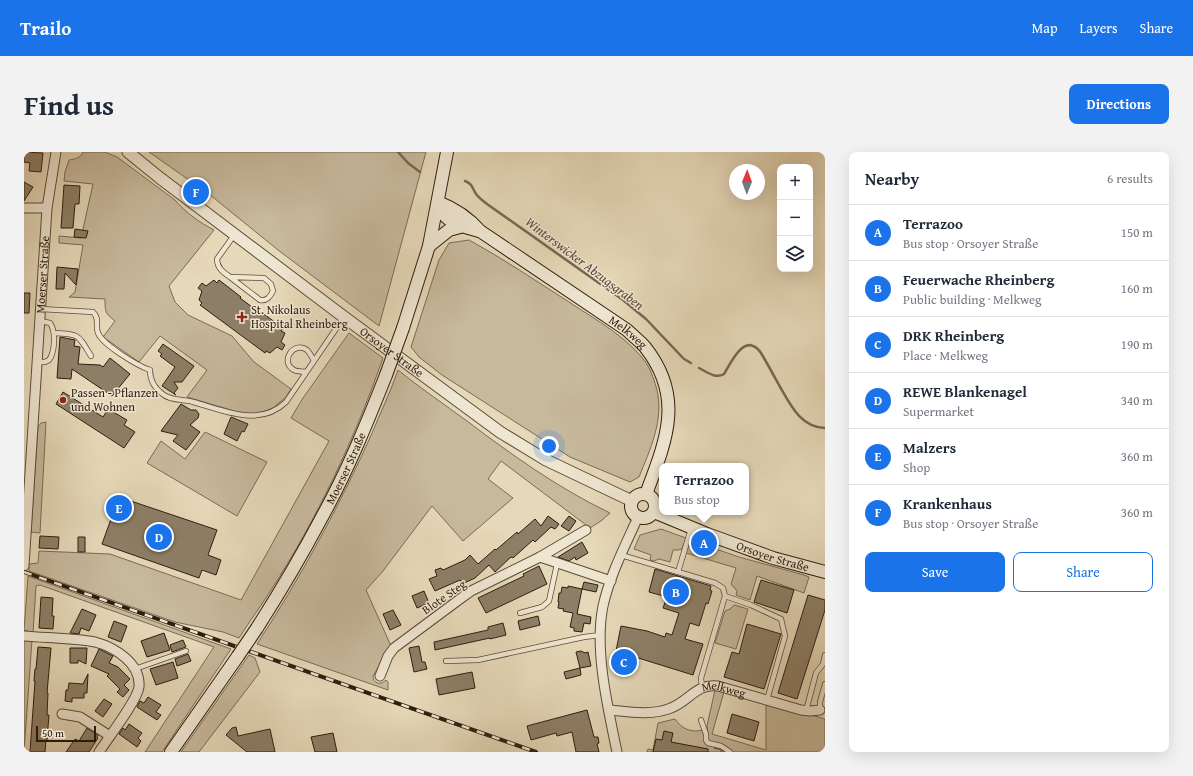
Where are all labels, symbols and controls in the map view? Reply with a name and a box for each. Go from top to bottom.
text: Trailo [20,14,71,42]
text: Map [1032,18,1058,38]
text: Layers [1080,18,1118,38]
text: Share [1140,18,1173,38]
text: Find us [24,84,114,125]
button: Directions [1069,84,1169,124]
north arrow [729,164,765,200]
map controls [777,164,813,272]
button: + [777,164,813,200]
text: Nearby [865,166,919,191]
text: 6 results [1107,169,1153,188]
pin: F [183,177,209,207]
button: − [777,200,813,236]
water label: Winterswicker Abzugsgraben [521,212,648,315]
text: Terrazoo [903,213,963,234]
text: A [874,223,882,242]
text: 150 m [1121,223,1153,242]
text: Bus stop · Orsoyer Straße [903,234,1038,253]
street label: Moerser Straße [31,235,53,314]
button: layers [777,236,813,272]
text: Feuerwache Rheinberg [903,269,1054,290]
text: B [874,279,882,298]
text: 160 m [1121,279,1153,298]
text: Public building · Melkweg [903,290,1042,309]
place label: St. Nikolaus Hospital Rheinberg [251,301,348,332]
marker: St. Nikolaus Hospital Rheinberg [236,311,248,323]
street label: Melkweg [606,311,652,352]
street label: Orsoyer Straße [357,322,428,381]
text: DRK Rheinberg [903,325,1004,346]
text: C [874,335,882,354]
text: 190 m [1121,335,1153,354]
text: Place · Melkweg [903,346,988,365]
text: REWE Blankenagel [903,381,1027,402]
place label: Passen - Pflanzen und Wohnen [71,384,158,415]
text: D [874,391,882,410]
text: 340 m [1121,391,1153,410]
marker: Passen - Pflanzen und Wohnen [58,395,68,405]
text: Supermarket [903,402,974,421]
street label: Moerser Straße [321,429,370,507]
your location [539,436,559,456]
text: Malzers [903,437,956,458]
text: E [875,447,881,466]
text: 360 m [1121,447,1153,466]
text: Shop [903,458,930,477]
popup [659,463,749,515]
text: Terrazoo [674,469,734,490]
text: Bus stop [674,490,720,509]
pin: E [106,493,132,523]
text: Krankenhaus [903,493,992,514]
text: F [875,503,881,522]
text: 360 m [1121,503,1153,522]
text: Bus stop · Orsoyer Straße [903,514,1038,533]
pin: D [146,522,172,552]
pin: A [691,528,717,558]
street label: Orsoyer Straße [734,536,812,575]
button: Save [865,552,1005,592]
button: Share [1013,552,1153,592]
street label: Blote Steg [418,575,469,618]
pin: B [663,577,689,607]
pin: C [611,647,637,677]
street label: Melkweg [700,677,748,702]
scale bar [36,724,96,743]
text: 50 m [42,725,64,741]

